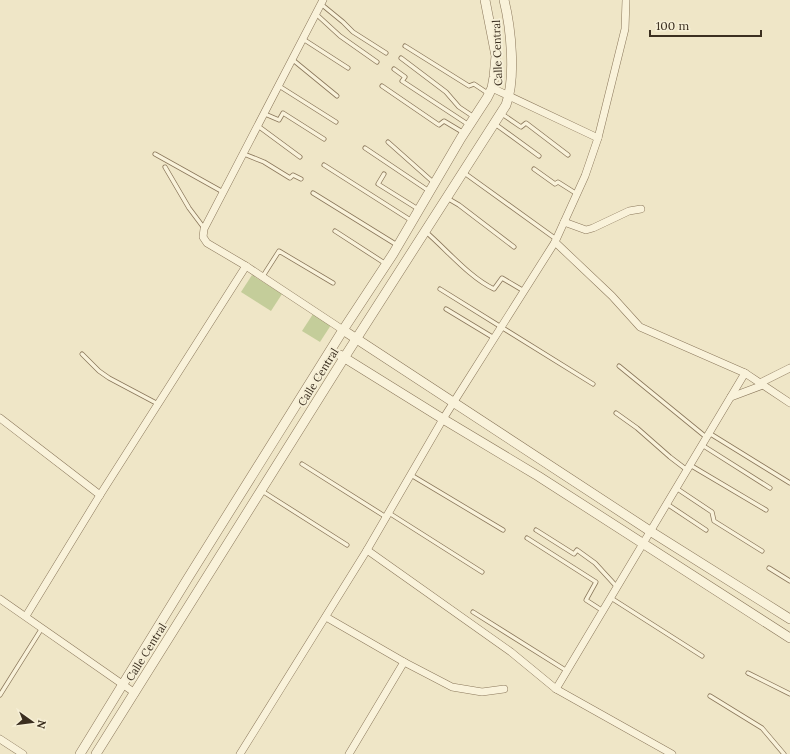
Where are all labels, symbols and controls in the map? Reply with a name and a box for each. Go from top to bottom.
scale bar [650,12,761,38]
text: 100 m [656,18,689,33]
street label: Calle Central [489,20,505,86]
street label: Calle Central [295,345,341,409]
street label: Calle Central [123,620,169,684]
north arrow [12,702,52,742]
text: N [34,719,50,731]

